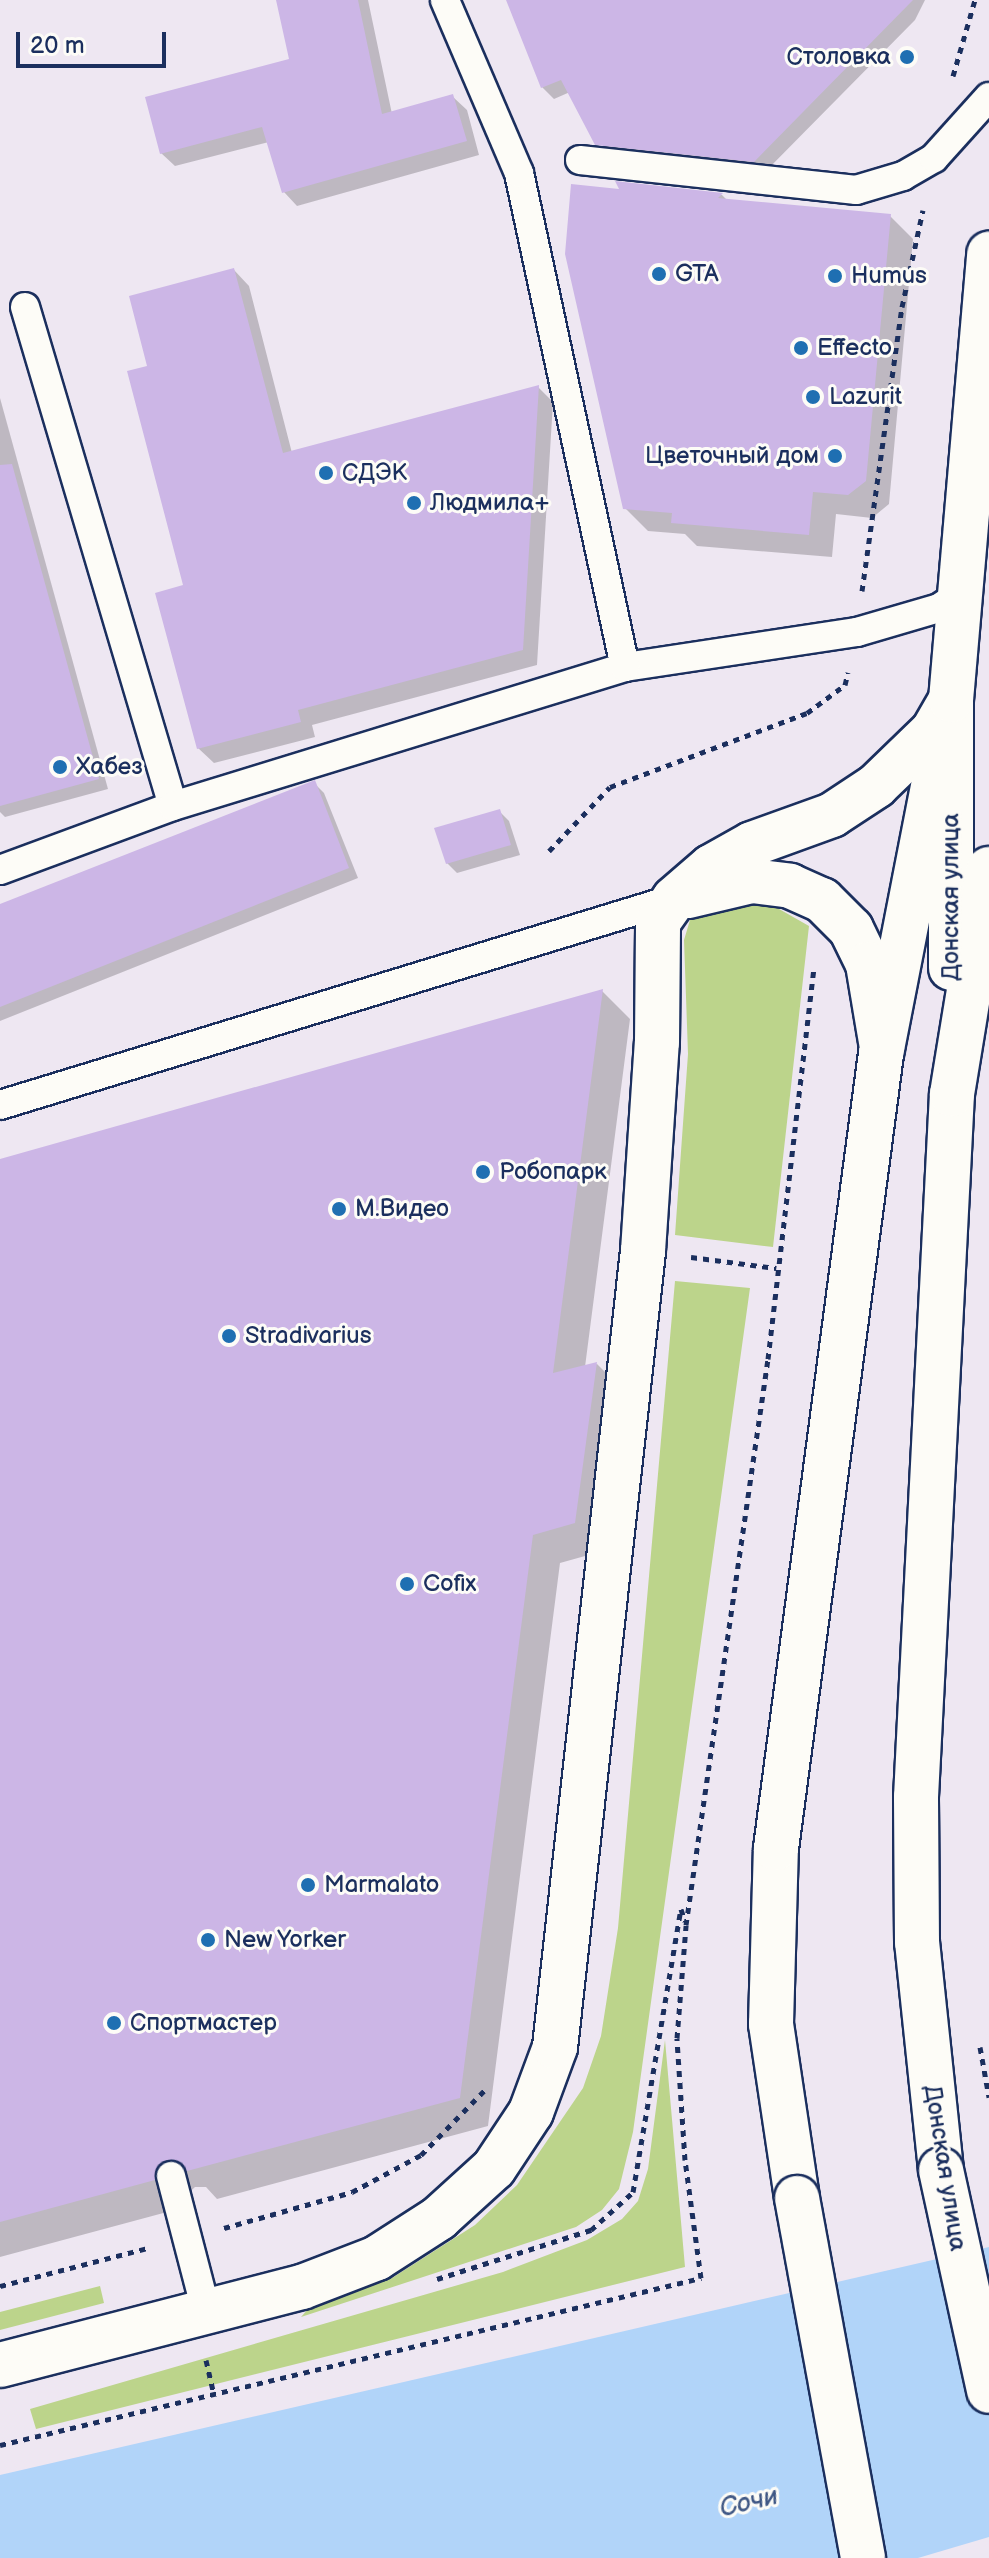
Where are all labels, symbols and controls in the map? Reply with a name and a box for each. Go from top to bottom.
scale bar [20,16,170,66]
text: 20 m [30,31,85,60]
place label: Столовка [787,43,891,71]
marker: Столовка [898,48,916,66]
place label: GTA [675,260,719,288]
place label: Humus [851,262,927,290]
marker: GTA [650,265,668,283]
marker: Humus [826,267,844,285]
place label: Effecto [817,334,892,362]
marker: Effecto [792,339,810,357]
place label: Lazurit [829,383,902,411]
marker: Lazurit [804,388,822,406]
place label: Цветочный дом [645,442,819,470]
marker: Цветочный дом [826,447,844,465]
place label: СДЭК [342,459,407,487]
marker: СДЭК [317,464,335,482]
place label: Людмила+ [430,489,550,517]
marker: Людмила+ [405,494,423,512]
place label: Хабез [76,753,143,781]
marker: Хабез [51,758,69,776]
street label: Донская улица [937,813,965,981]
place label: Робопарк [499,1158,607,1186]
marker: Робопарк [474,1163,492,1181]
place label: М.Видео [355,1195,449,1223]
marker: М.Видео [330,1200,348,1218]
place label: Stradivarius [245,1322,372,1350]
marker: Stradivarius [220,1327,238,1345]
place label: Cofix [423,1570,477,1598]
marker: Cofix [398,1575,416,1593]
place label: Marmalato [324,1871,439,1899]
marker: Marmalato [299,1876,317,1894]
place label: New Yorker [224,1926,347,1954]
marker: New Yorker [199,1931,217,1949]
place label: Спортмастер [130,2009,277,2037]
marker: Спортмастер [105,2014,123,2032]
street label: Донская улица [918,2083,972,2253]
water label: Сочи [717,2481,781,2525]

